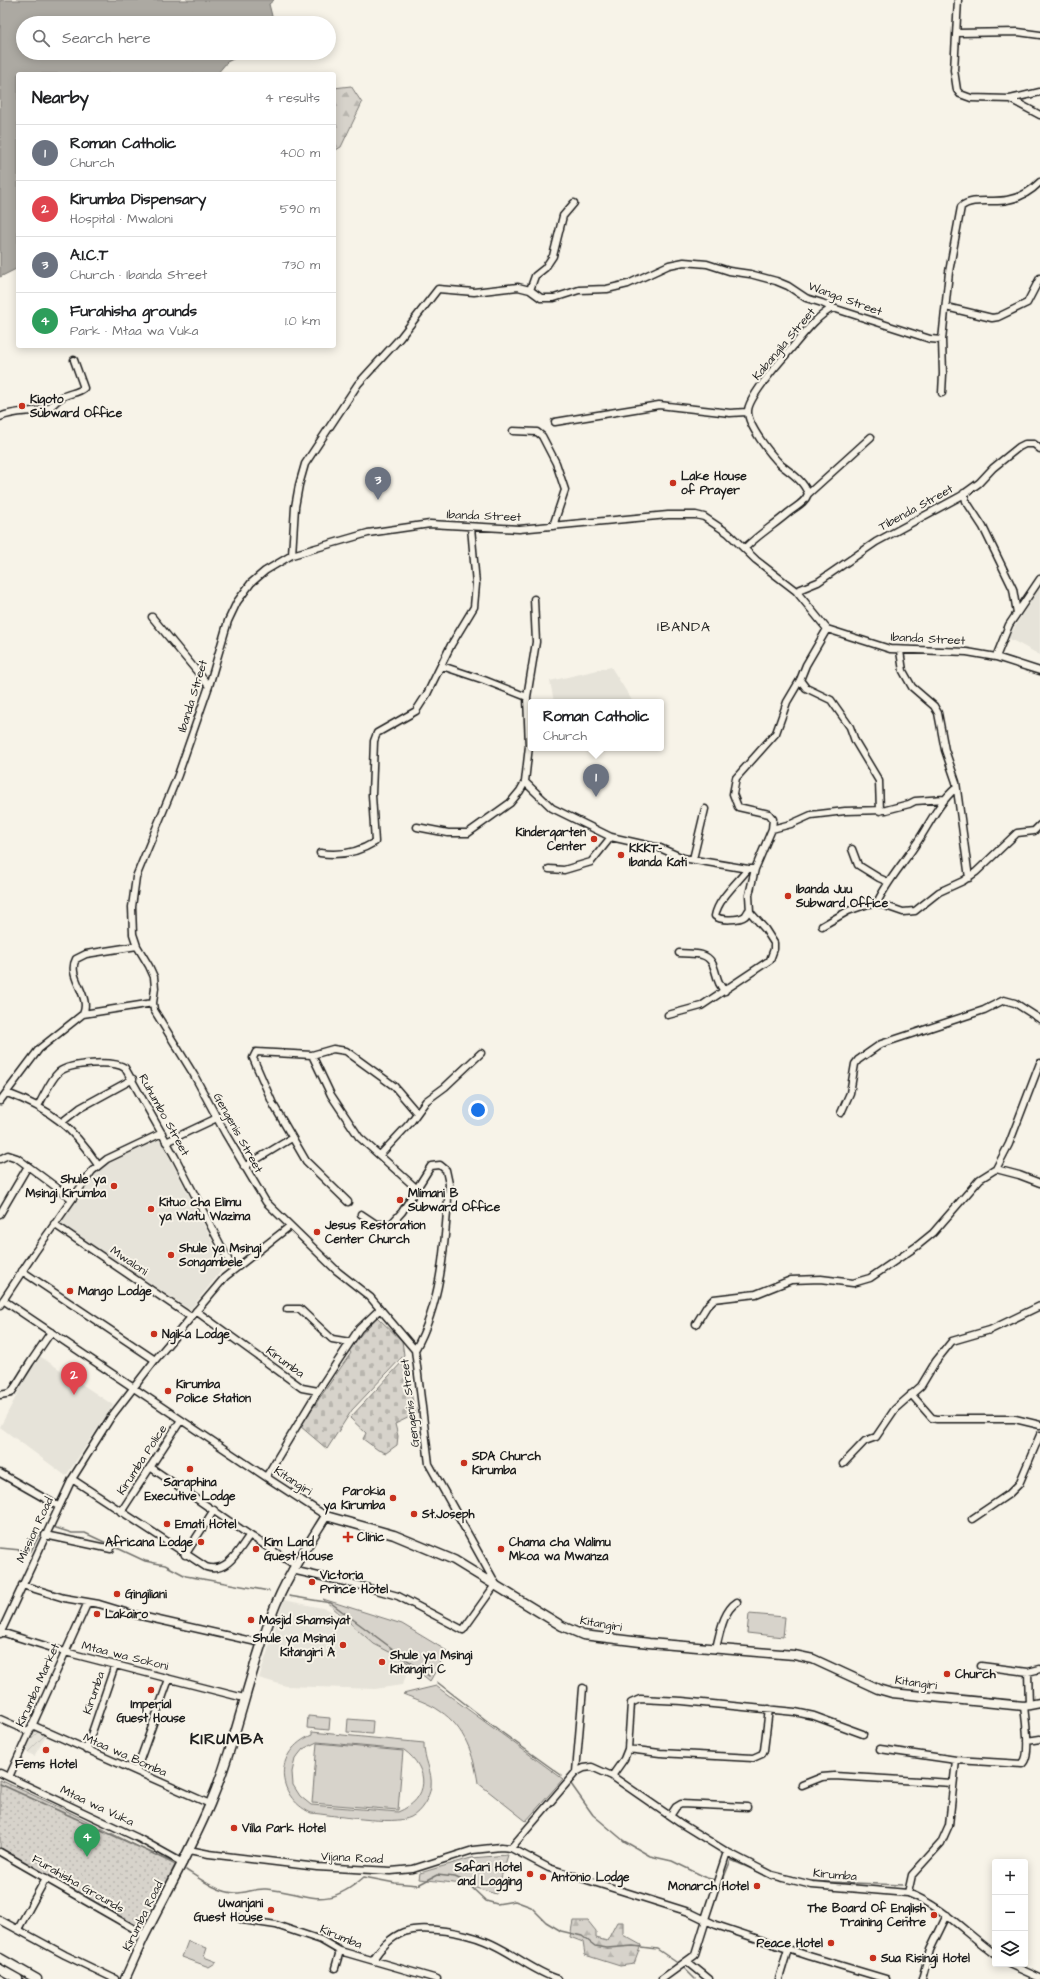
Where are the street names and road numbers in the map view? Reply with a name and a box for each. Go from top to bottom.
street label: Wanga Street [805,278,884,321]
street label: Kabangila Street [749,304,820,385]
street label: Tibenda Street [876,480,956,535]
street label: Ibanda Street [446,506,522,526]
street label: Ibanda Street [890,629,966,649]
street label: Ibanda Street [174,658,212,734]
street label: Ruhumbo Street [134,1071,194,1159]
street label: Gengenis Street [208,1090,267,1177]
street label: Mwaloni [107,1242,151,1280]
street label: Kirumba [262,1342,308,1382]
street label: Gengenis Street [396,1357,425,1448]
street label: Kirumba Police [113,1421,171,1499]
street label: Kitangiri [270,1462,316,1501]
street label: Mission Road [12,1494,58,1566]
street label: Kitangiri [578,1612,624,1637]
street label: Mtaa wa Sokoni [80,1637,170,1675]
street label: Kirumba Market [12,1640,64,1730]
street label: Kirumba [79,1669,109,1717]
street label: Kitangiri [894,1672,938,1695]
street label: Mtaa wa Bomba [80,1729,170,1781]
street label: Mtaa wa Vuka [57,1781,137,1831]
street label: Vijana Road [321,1848,383,1868]
street label: Furahisha Grounds [29,1851,127,1917]
street label: Kirumba [812,1865,858,1885]
street label: Kirumba Road [119,1878,167,1954]
street label: Kirumba [317,1921,365,1953]

